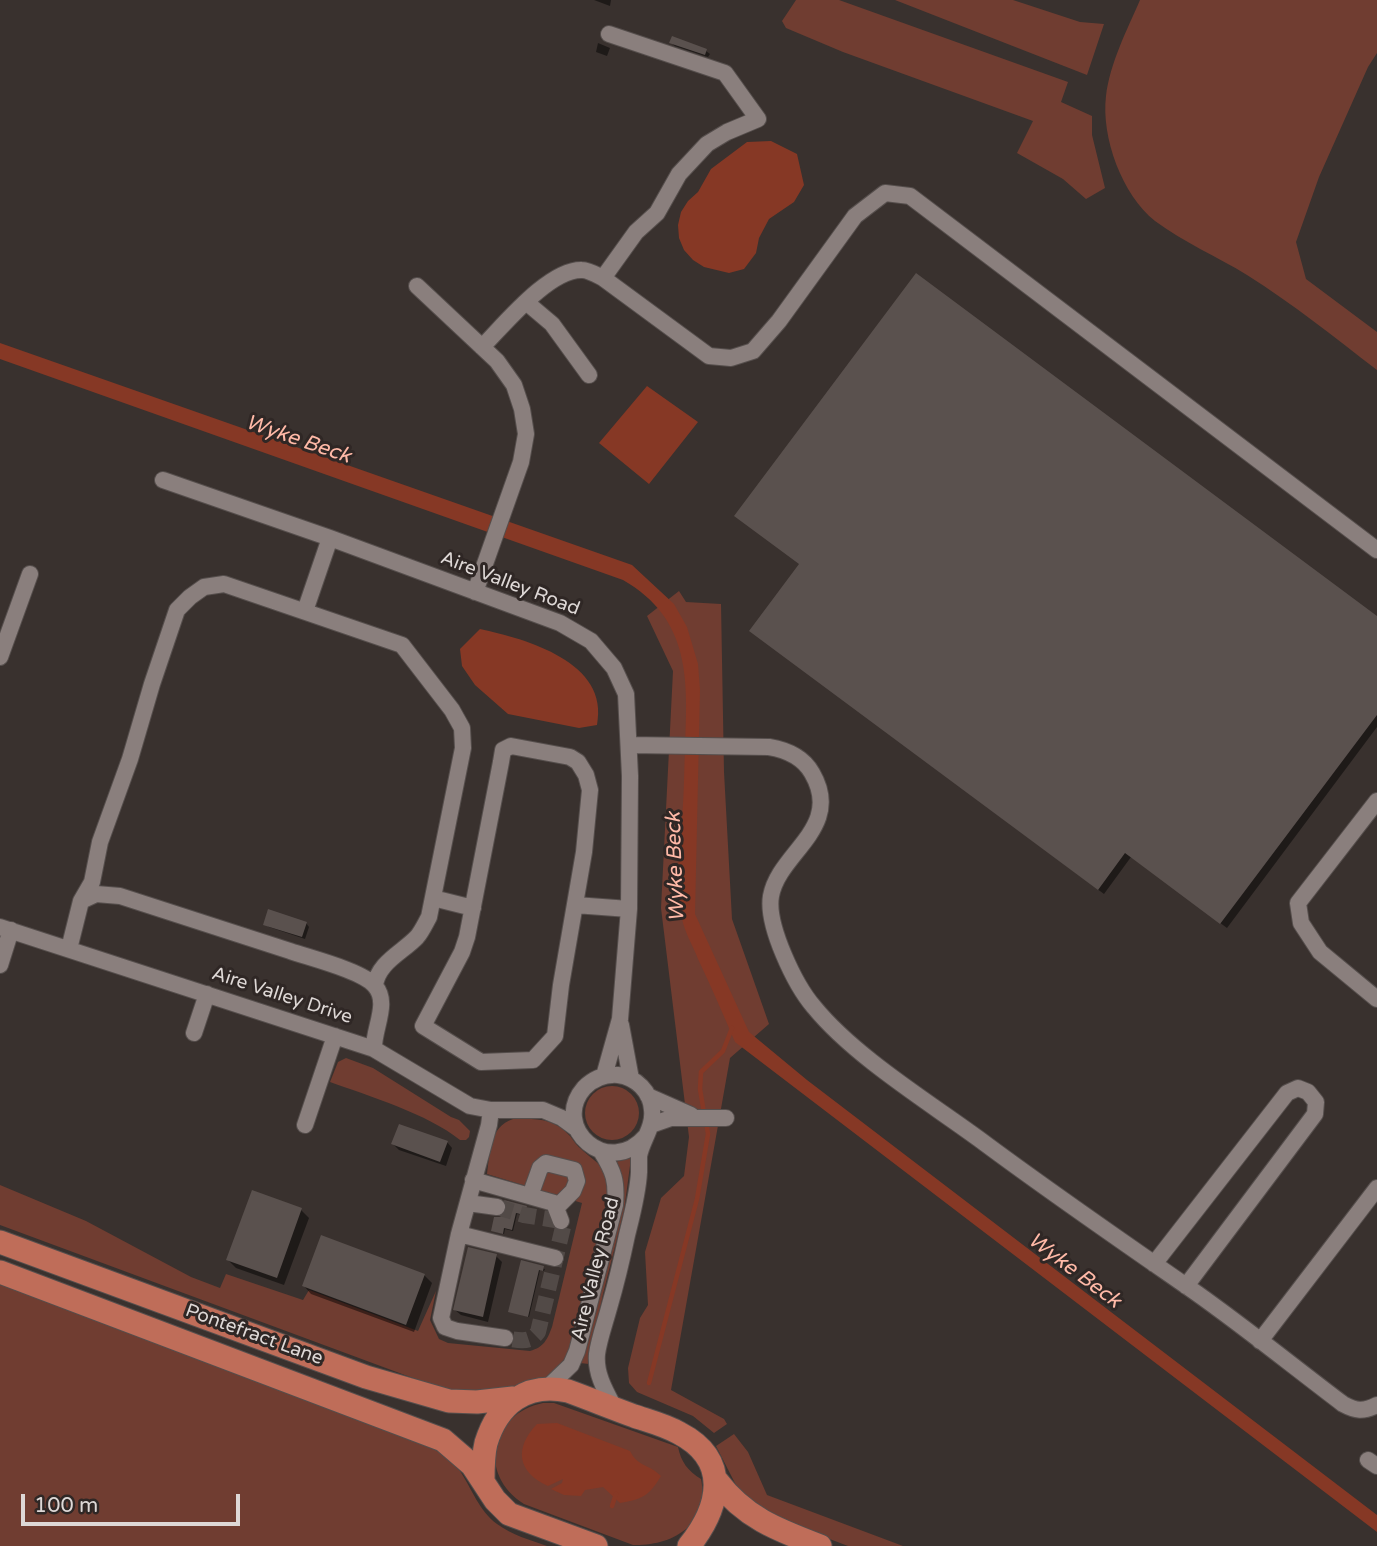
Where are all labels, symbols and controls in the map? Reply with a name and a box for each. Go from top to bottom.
water label: Wyke Beck [242,410,354,470]
street label: Aire Valley Road [437,547,583,621]
water label: Wyke Beck [661,812,691,922]
street label: Aire Valley Drive [209,963,355,1029]
street label: Aire Valley Road [567,1195,625,1343]
water label: Wyke Beck [1023,1228,1125,1314]
street label: Pontefract Lane [182,1300,326,1370]
scale bar [24,1480,243,1524]
text: 100 m [34,1493,98,1518]

